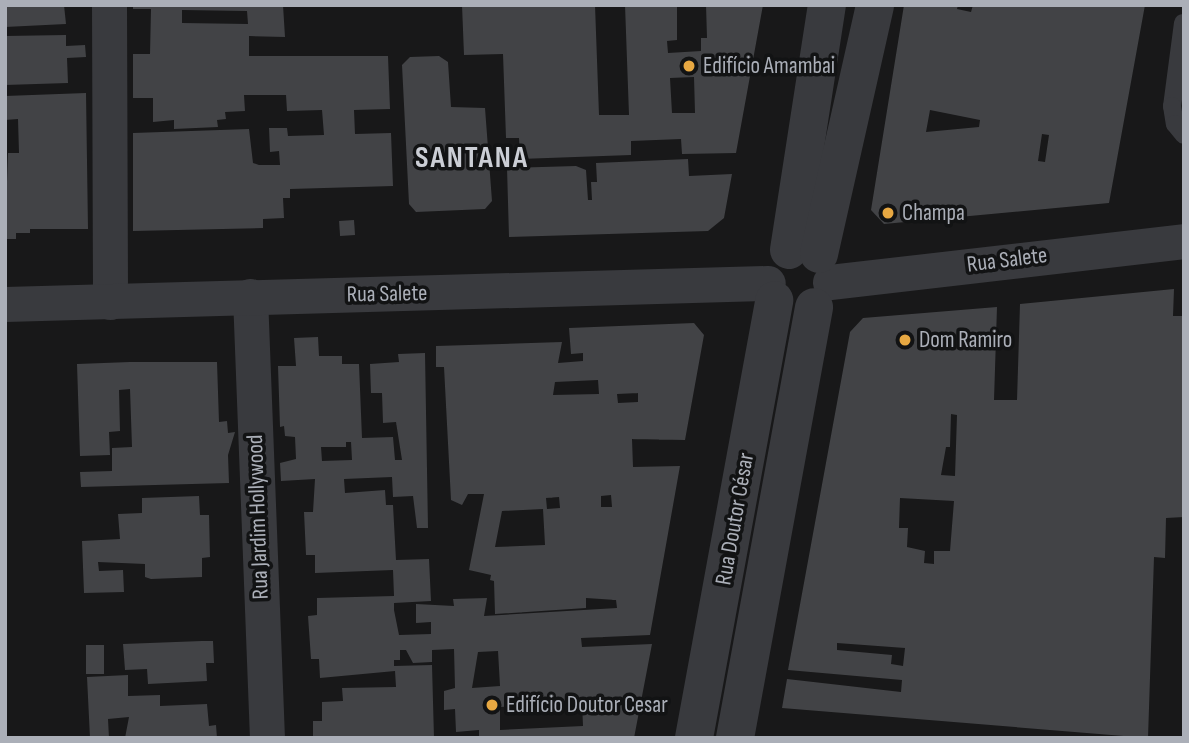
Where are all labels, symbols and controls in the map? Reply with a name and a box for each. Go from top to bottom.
place label: Edifício Amambai [703,52,835,80]
marker: Edifício Amambai [681,58,697,74]
district label: SANTANA [416,140,528,176]
place label: Champa [902,199,965,227]
marker: Champa [880,205,896,221]
street label: Rua Salete [965,241,1049,279]
street label: Rua Salete [346,279,428,309]
place label: Dom Ramiro [919,326,1012,354]
marker: Dom Ramiro [897,332,913,348]
street label: Rua Jardim Hollywood [241,434,275,600]
street label: Rua Doutor César [710,451,760,587]
place label: Edifício Doutor Cesar [506,691,668,719]
marker: Edifício Doutor Cesar [484,697,500,713]

